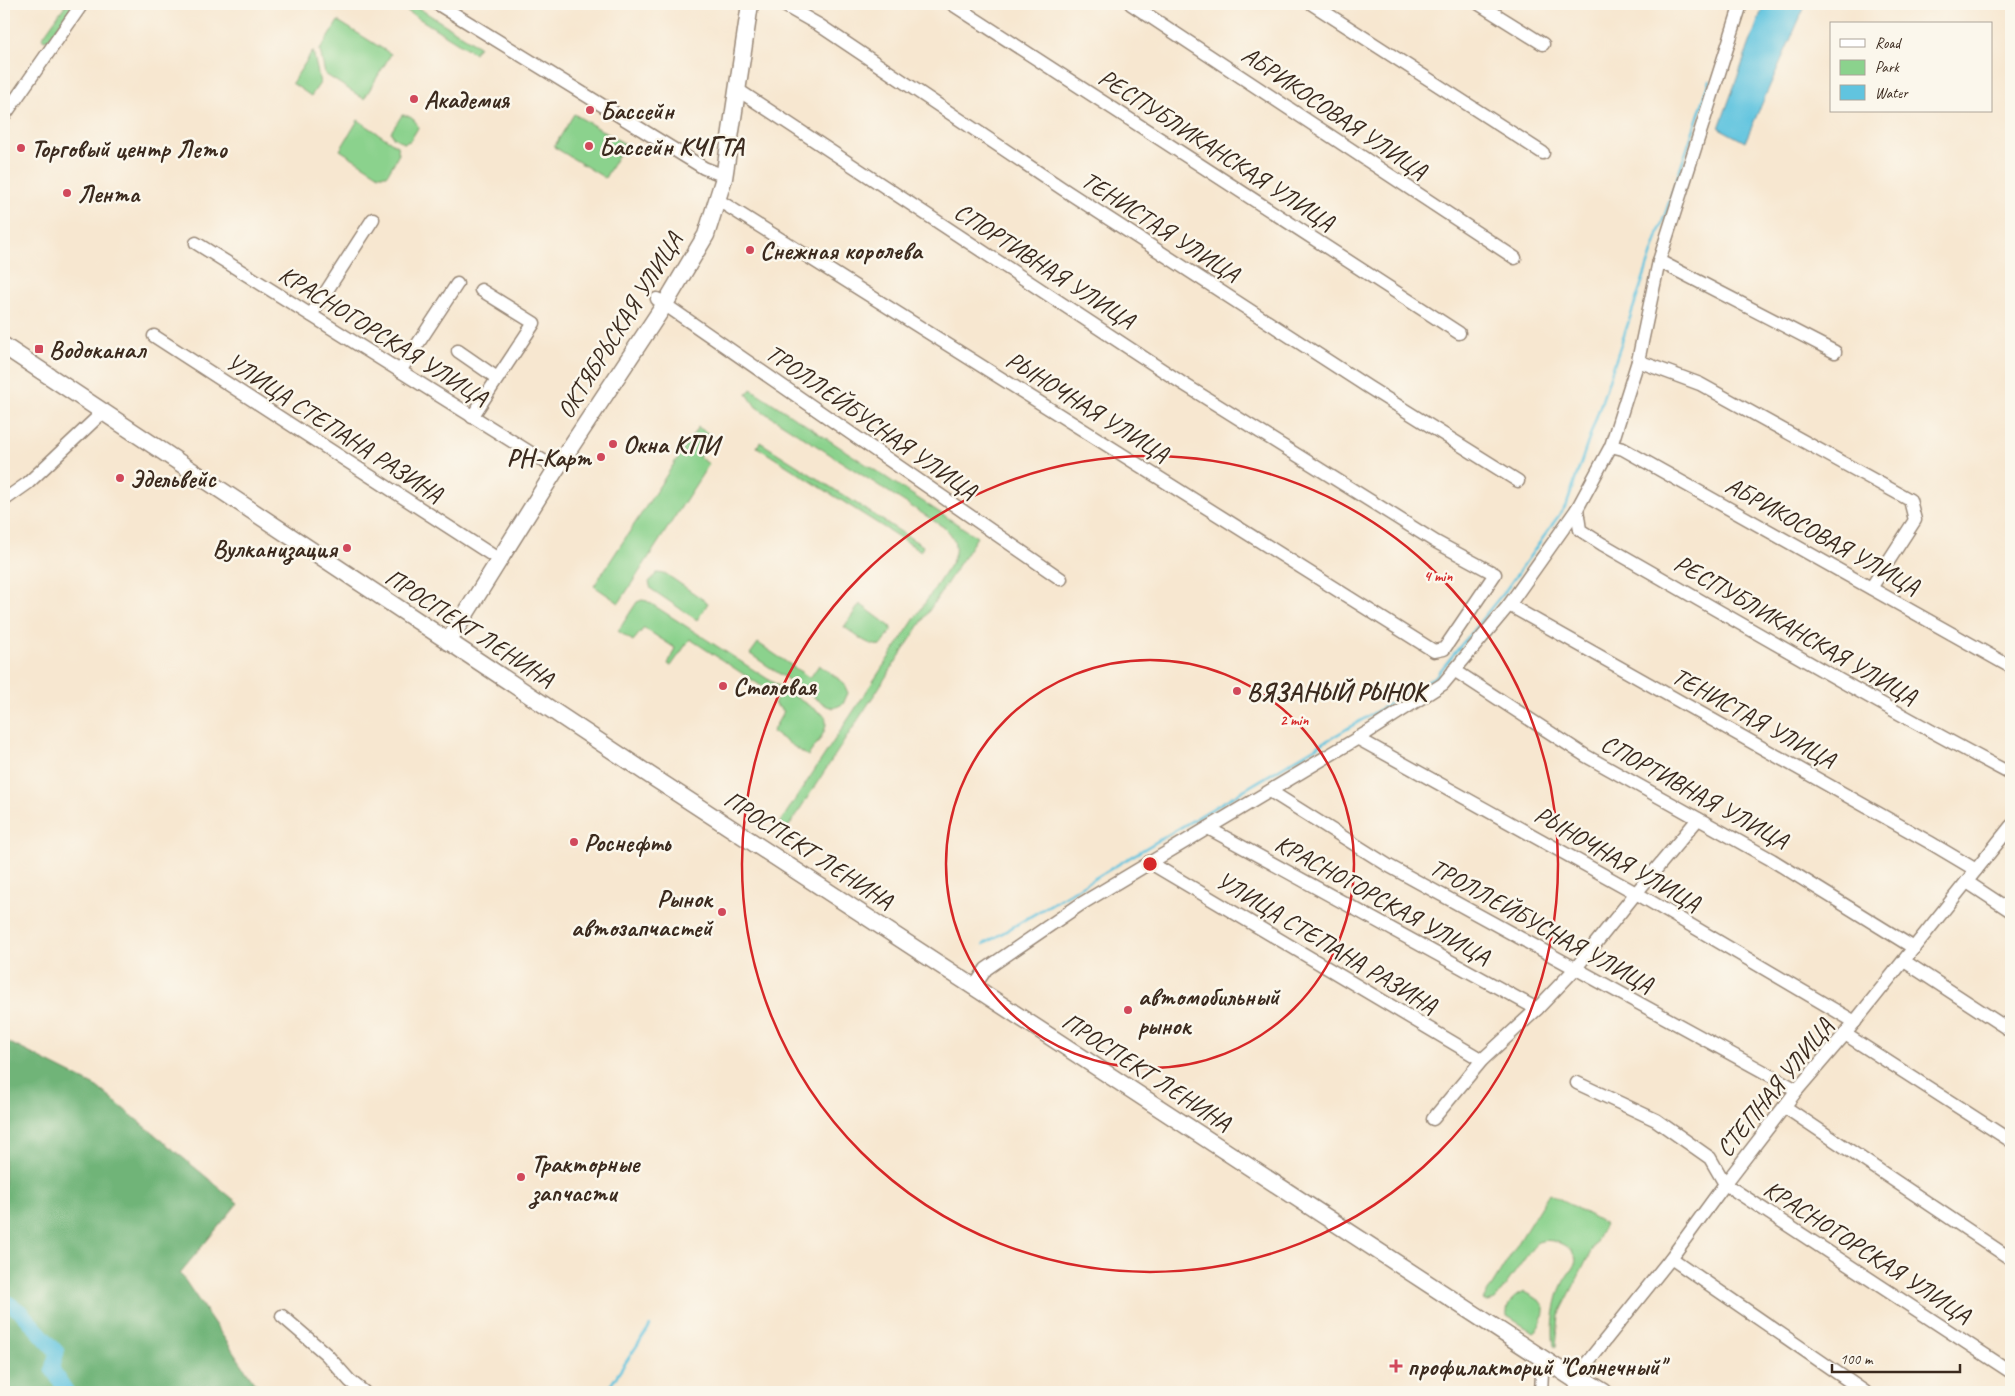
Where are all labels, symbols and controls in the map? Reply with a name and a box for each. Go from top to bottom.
legend [1830,22,1992,112]
text: Road [1875,34,1902,53]
street label: АБРИКОСОВАЯ УЛИЦА [1236,39,1434,187]
text: Park [1875,58,1900,77]
street label: РЕСПУБЛИКАНСКАЯ УЛИЦА [1092,61,1341,238]
place label: Академия [424,84,511,116]
text: Water [1875,84,1909,103]
marker: Академия [408,93,420,105]
place label: Бассейн [600,95,676,127]
marker: Бассейн [584,104,596,116]
place label: Бассейн КЧГТА [599,131,746,163]
place label: Торговый центр Лето [31,133,228,165]
marker: Бассейн КЧГТА [583,140,595,152]
marker: Торговый центр Лето [15,142,27,154]
street label: ТЕНИСТАЯ УЛИЦА [1076,164,1247,291]
place label: Лента [77,178,142,210]
marker: Лента [61,187,73,199]
street label: СПОРТИВНАЯ УЛИЦА [948,195,1142,337]
street label: ОКТЯБРЬСКАЯ УЛИЦА [550,225,691,425]
place label: Снежная королева [760,235,923,267]
marker: Снежная королева [744,244,756,256]
street label: КРАСНОГОРСКАЯ УЛИЦА [273,258,494,413]
place label: Водоканал [49,334,148,366]
street label: ТРОЛЛЕЙБУСНАЯ УЛИЦА [759,337,984,507]
marker: Водоканал [33,343,45,355]
street label: РЫНОЧНАЯ УЛИЦА [1000,344,1175,470]
street label: УЛИЦА СТЕПАНА РАЗИНА [220,346,449,510]
place label: Окна КПИ [623,429,723,461]
marker: Окна КПИ [607,438,619,450]
place label: РН-Карт [507,442,593,474]
marker: РН-Карт [595,451,607,463]
place label: Эдельвейс [130,463,218,495]
street label: АБРИКОСОВАЯ УЛИЦА [1720,469,1926,603]
marker: Эдельвейс [114,472,126,484]
place label: Вулканизация [213,533,339,565]
marker: Вулканизация [341,542,353,554]
street label: РЕСПУБЛИКАНСКАЯ УЛИЦА [1668,547,1923,713]
street label: ПРОСПЕКТ ЛЕНИНА [379,561,560,695]
text: 4 min [1424,567,1453,586]
street label: ТЕНИСТАЯ УЛИЦА [1666,660,1842,777]
place label: Столовая [733,671,818,703]
place label: ВЯЗАНЫЙ РЫНОК [1247,676,1430,708]
marker: Столовая [717,680,729,692]
marker: ВЯЗАНЫЙ РЫНОК [1231,685,1243,697]
text: 2 min [1280,711,1309,730]
street label: СПОРТИВНАЯ УЛИЦА [1595,727,1795,857]
street label: ПРОСПЕКТ ЛЕНИНА [718,783,899,917]
street label: РЫНОЧНАЯ УЛИЦА [1529,798,1707,920]
place label: Роснефть [584,827,672,859]
street label: КРАСНОГОРСКАЯ УЛИЦА [1269,828,1496,972]
marker: Роснефть [568,836,580,848]
street label: ТРОЛЛЕЙБУСНАЯ УЛИЦА [1424,851,1659,1001]
centre of rings [1141,855,1159,873]
street label: УЛИЦА СТЕПАНА РАЗИНА [1210,864,1443,1022]
place label: Рынок автозапчастей [571,883,714,944]
marker: Рынок автозапчастей [716,906,728,918]
place label: автомобильный рынок [1138,981,1282,1042]
marker: автомобильный рынок [1122,1004,1134,1016]
street label: ПРОСПЕКТ ЛЕНИНА [1056,1005,1237,1139]
street label: СТЕПНАЯ УЛИЦА [1709,1011,1841,1163]
place label: Тракторные запчасти [528,1148,642,1209]
marker: Тракторные запчасти [515,1171,527,1183]
street label: КРАСНОГОРСКАЯ УЛИЦА [1758,1173,1978,1331]
scale bar [1832,1341,1960,1373]
text: 100 m [1840,1350,1874,1369]
place label: профилакторий "Солнечный" [1407,1351,1670,1383]
marker: профилакторий "Солнечный" [1389,1359,1403,1373]

